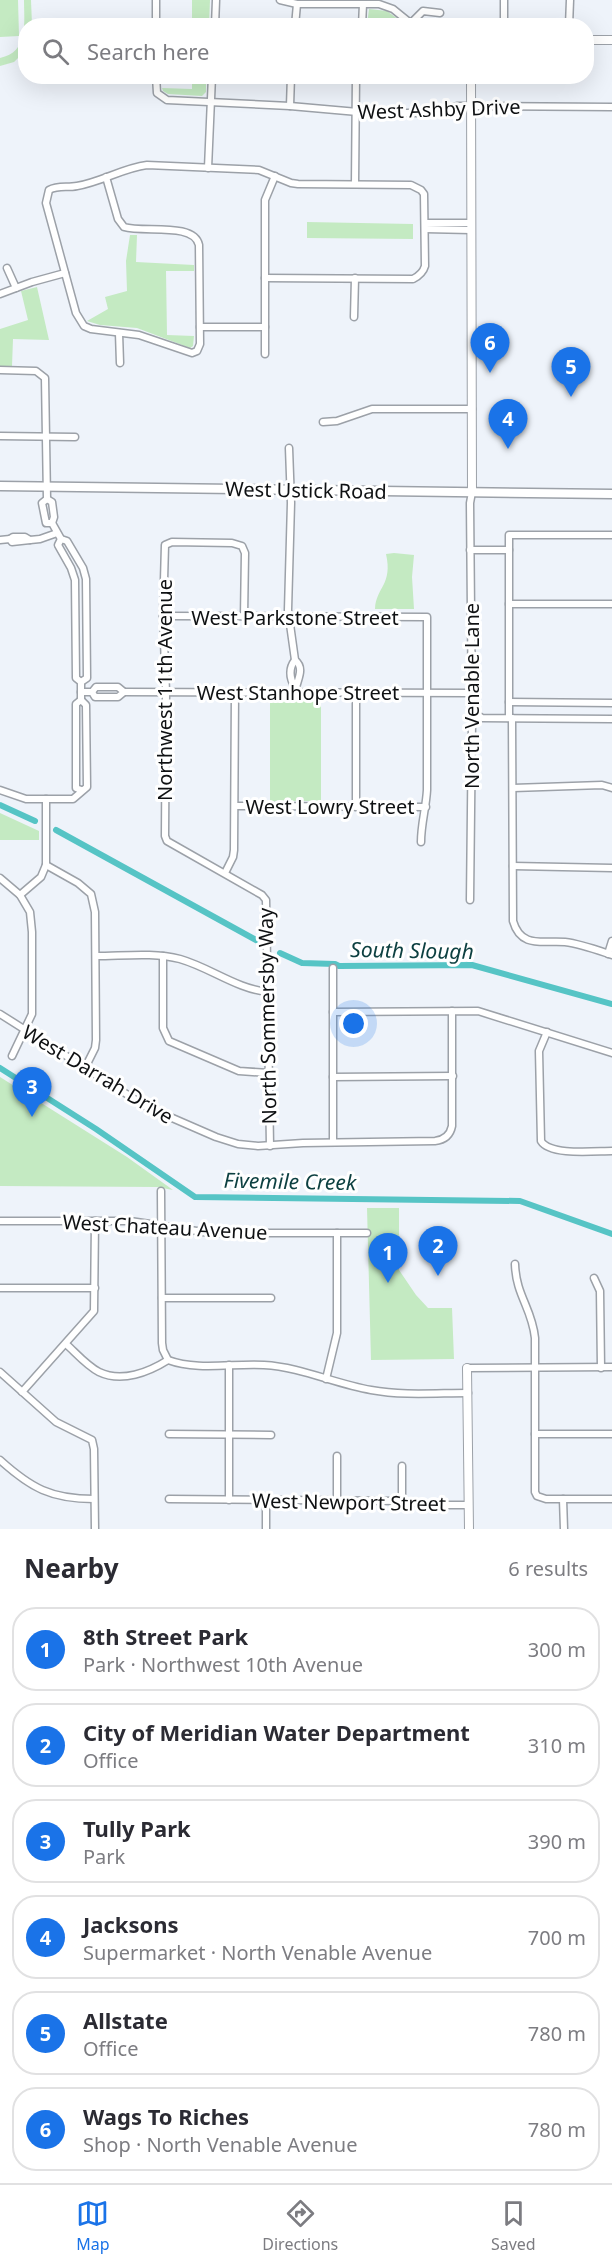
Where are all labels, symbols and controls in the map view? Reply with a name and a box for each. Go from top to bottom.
search box [18,18,594,84]
icon: search [39,35,72,68]
text: Search here [87,36,209,66]
street label: West Ashby Drive [357,93,521,125]
pin: 6 [470,324,510,373]
pin: 5 [552,348,590,397]
pin: 4 [488,400,528,449]
street label: West Ustick Road [225,475,387,505]
street label: Northwest 11th Avenue [151,579,178,801]
street label: North Venable Lane [458,603,485,789]
street label: West Parkstone Street [191,604,399,631]
street label: West Stanhope Street [197,679,399,706]
street label: West Lowry Street [246,793,414,820]
street label: North Sommersby Way [252,907,282,1125]
water label: South Slough [350,935,474,965]
your location [339,1009,368,1038]
street label: West Darrah Drive [17,1018,179,1130]
pin: 3 [12,1068,51,1117]
water label: Fivemile Creek [224,1166,358,1196]
street label: West Chateau Avenue [62,1208,268,1246]
pin: 2 [418,1226,458,1276]
pin: 1 [368,1234,408,1283]
street label: West Newport Street [252,1487,446,1517]
text: Nearby [24,1550,119,1586]
text: 6 results [508,1555,588,1582]
text: 8th Street Park [83,1621,248,1651]
text: 1 [40,1636,51,1663]
text: 300 m [528,1636,586,1663]
text: Park · Northwest 10th Avenue [83,1651,363,1678]
text: City of Meridian Water Department [83,1717,470,1747]
text: 2 [40,1732,51,1759]
text: 310 m [528,1732,586,1759]
text: Office [83,1747,138,1774]
text: Tully Park [83,1813,191,1843]
text: 3 [40,1828,51,1855]
text: 390 m [528,1828,586,1855]
text: Park [83,1843,125,1870]
text: Jacksons [83,1909,179,1939]
text: 4 [40,1924,51,1951]
text: 700 m [528,1924,586,1951]
text: Supermarket · North Venable Avenue [83,1939,432,1966]
text: Allstate [83,2005,168,2035]
text: 5 [40,2020,51,2047]
text: 780 m [528,2020,586,2047]
text: Office [83,2035,138,2062]
text: Wags To Riches [83,2101,249,2131]
text: 6 [40,2116,51,2143]
text: 780 m [528,2116,586,2143]
text: Shop · North Venable Avenue [83,2131,357,2158]
tab: Map [76,2197,110,2255]
tab: Directions [262,2197,338,2255]
tab: Saved [491,2197,536,2255]

